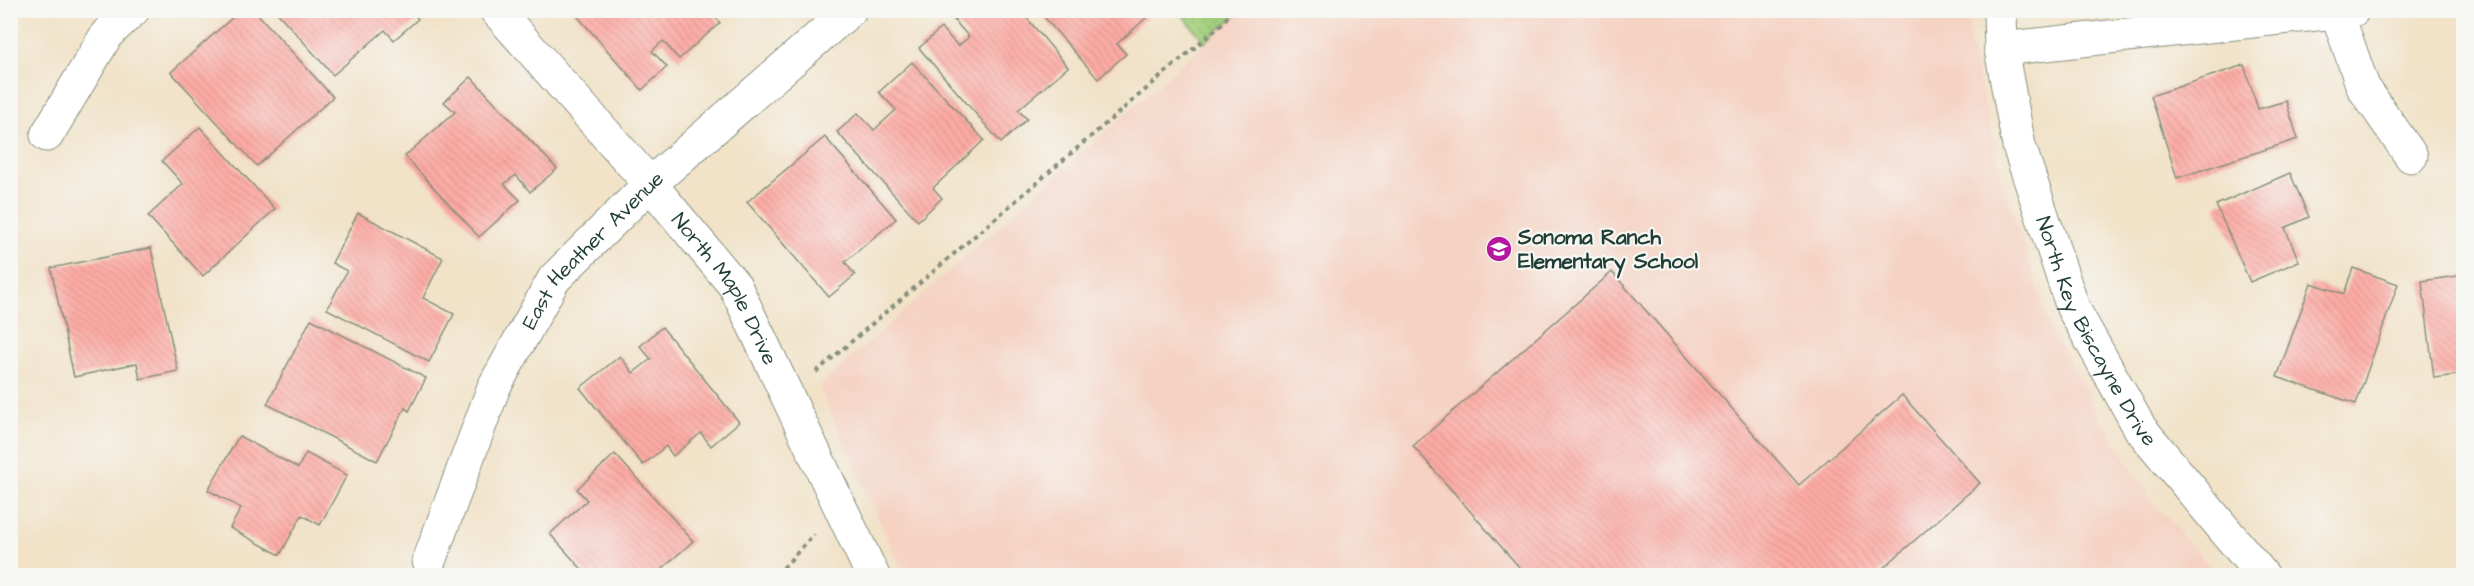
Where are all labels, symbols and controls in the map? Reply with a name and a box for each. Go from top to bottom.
street label: East Heather Avenue [515,164,670,335]
street label: North Maple Drive [665,206,784,370]
street label: North Key Biscayne Drive [2028,213,2163,453]
place label: Sonoma Ranch Elementary School [1517,223,1699,279]
school or university icon: Sonoma Ranch Elementary School [1484,234,1514,264]

